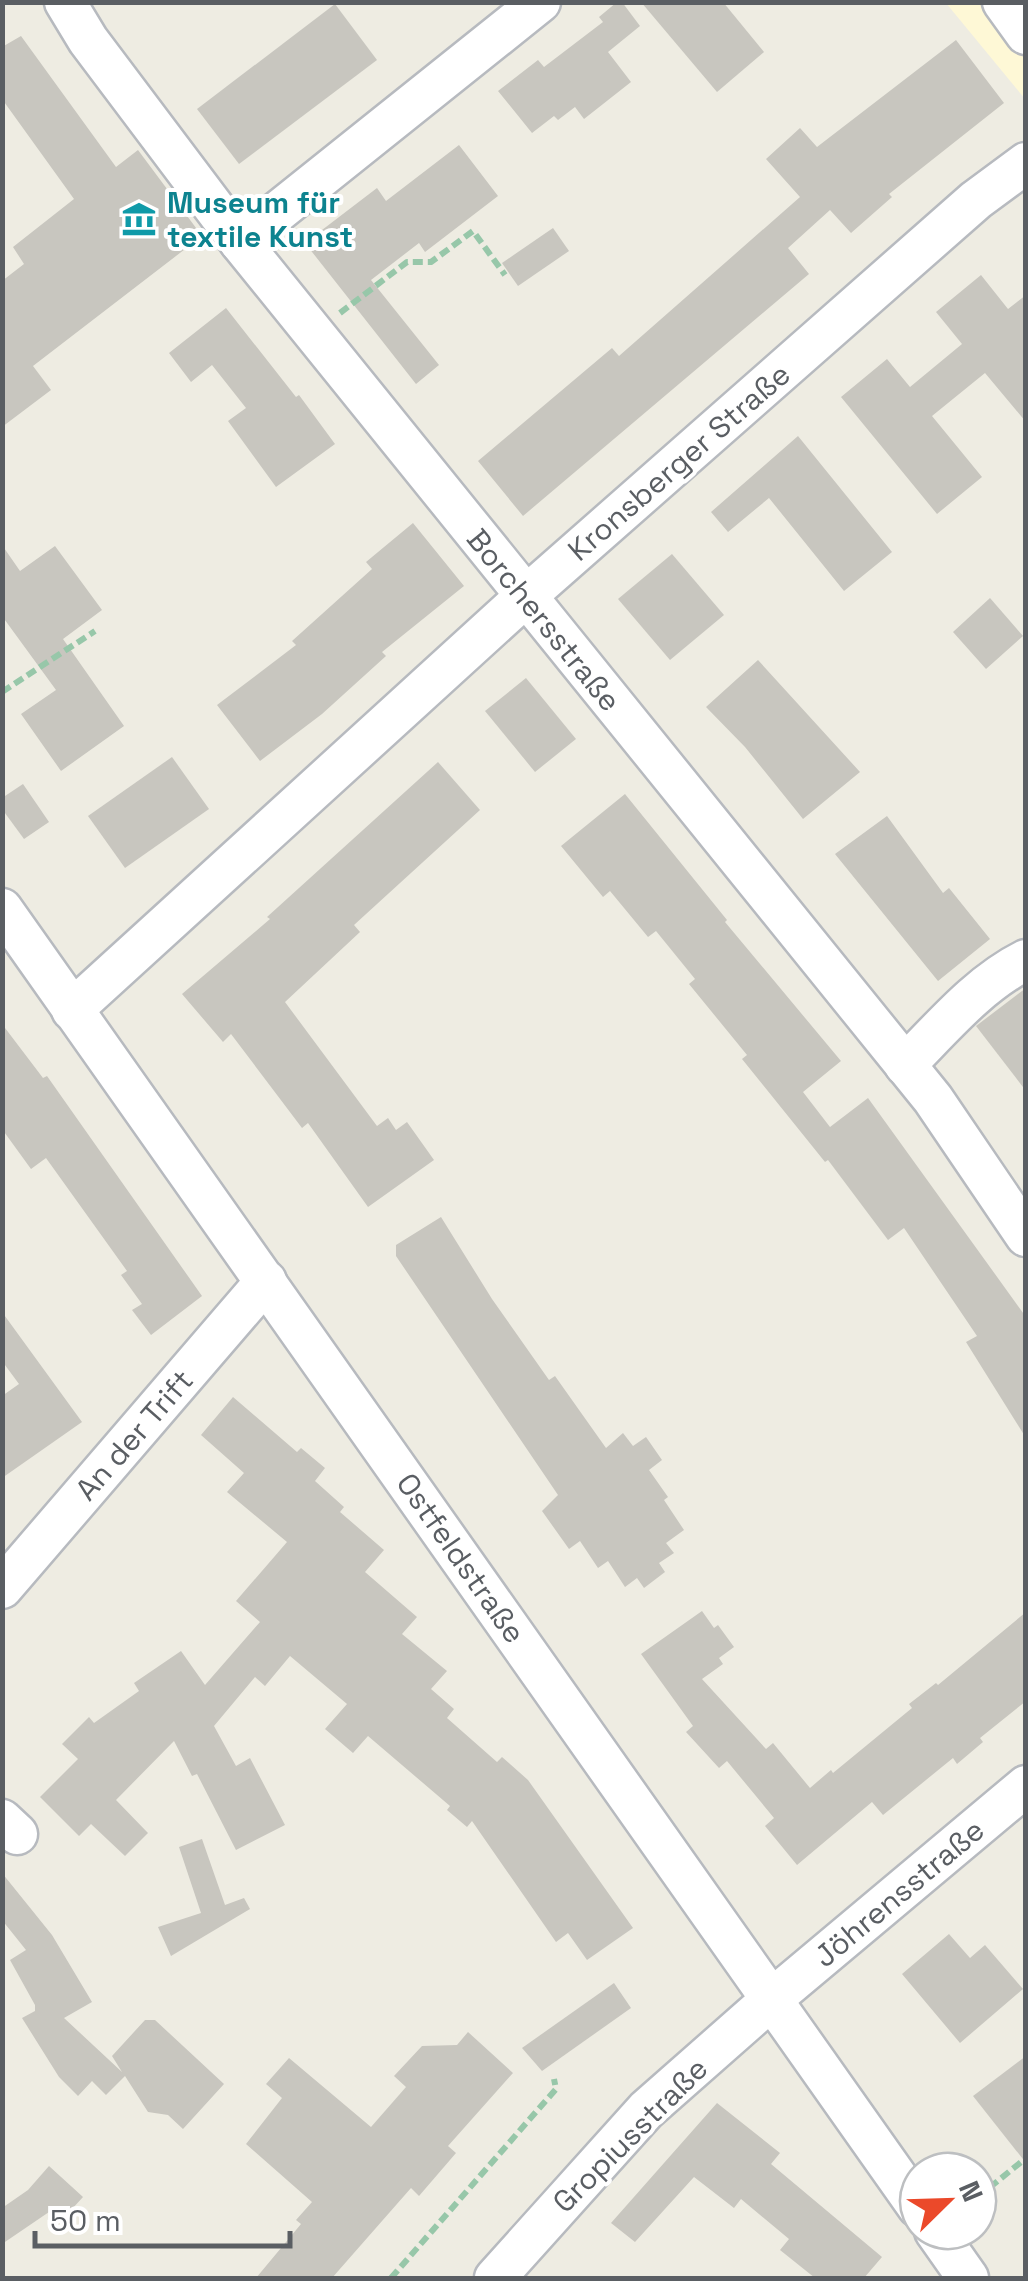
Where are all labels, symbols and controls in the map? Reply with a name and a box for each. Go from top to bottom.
place label: Museum für textile Kunst [167,183,353,256]
museum icon: Museum für textile Kunst [120,200,158,238]
street label: Kronsberger Straße [560,355,798,569]
street label: Borchersstraße [458,521,630,719]
street label: An der Trift [67,1361,201,1509]
street label: Ostfeldstraße [388,1465,534,1651]
street label: Jöhrensstraße [806,1810,992,1976]
street label: Gropiusstraße [544,2049,716,2221]
north arrow [898,2151,998,2251]
text: N [951,2176,991,2207]
scale bar [35,2186,290,2248]
text: 50 m [50,2201,121,2240]

